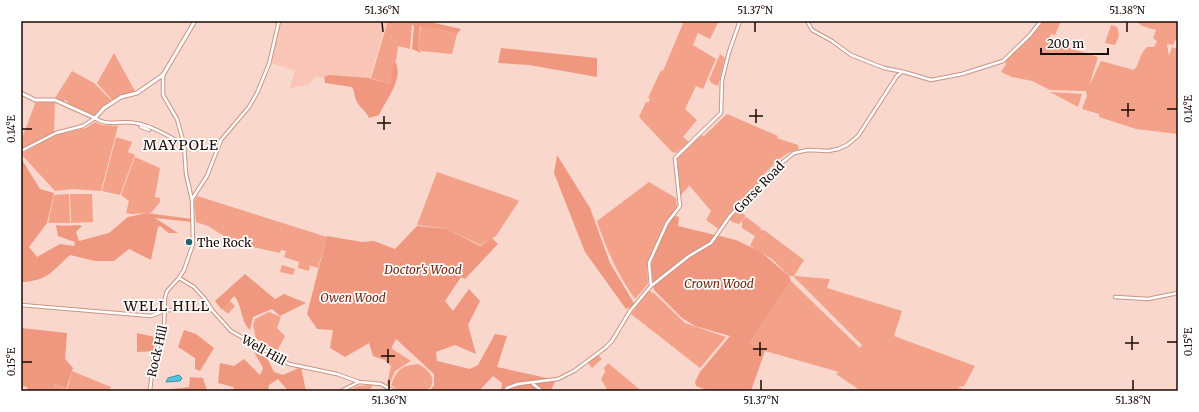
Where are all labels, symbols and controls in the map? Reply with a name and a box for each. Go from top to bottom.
text: 51.36°N [364,4,400,17]
text: 51.37°N [737,4,773,17]
text: 51.38°N [1109,4,1145,17]
scale bar [1041,30,1108,56]
text: 200 m [1047,36,1084,51]
text: 0.14°E [1182,94,1195,123]
text: 0.14°E [5,114,18,143]
district label: MAYPOLE [143,136,219,154]
street label: Gorse Road [731,158,787,216]
place label: The Rock [197,235,252,250]
marker: The Rock [184,237,194,247]
park label: Doctor's Wood [383,262,462,277]
park label: Crown Wood [684,276,754,291]
park label: Owen Wood [320,290,386,305]
district label: WELL HILL [123,297,210,315]
street label: Rock Hill [144,323,170,378]
text: 0.15°E [1182,327,1195,356]
street label: Well Hill [238,331,289,369]
text: 0.15°E [5,347,18,376]
text: 51.36°N [371,394,407,407]
text: 51.37°N [743,394,779,407]
text: 51.38°N [1115,394,1151,407]

